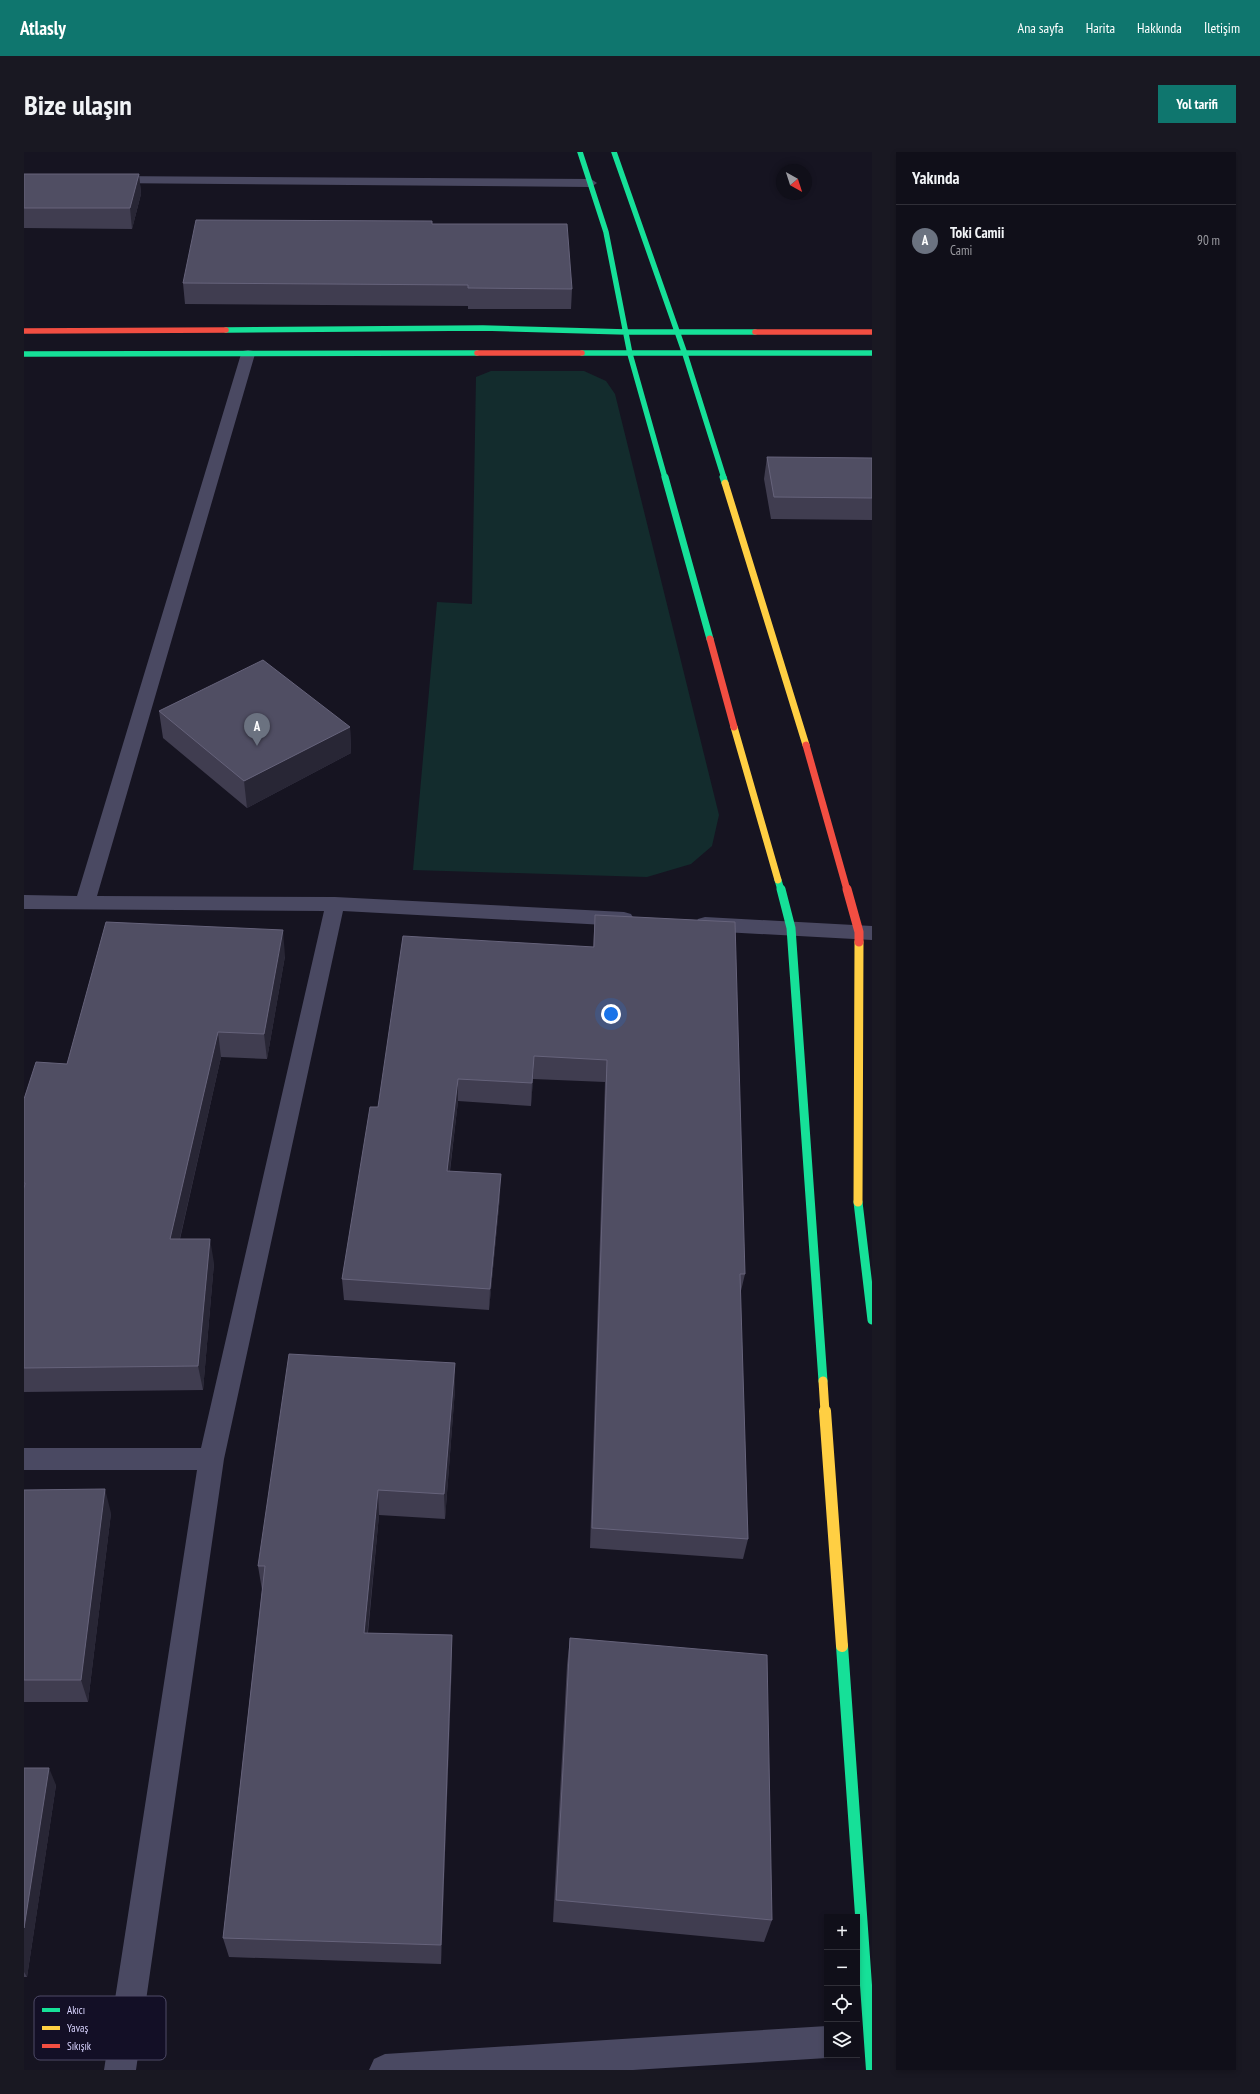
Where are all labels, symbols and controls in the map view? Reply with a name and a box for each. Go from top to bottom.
text: Atlasly [20,16,66,40]
text: Ana sayfa [1018,19,1064,37]
text: Harita [1086,19,1115,37]
text: Hakkında [1137,19,1182,37]
text: İletişim [1204,19,1240,37]
button: Yol tarifi [1158,85,1236,123]
text: Bize ulaşın [24,86,132,123]
north arrow [776,164,812,200]
text: Yakında [912,167,959,189]
text: Toki Camii [950,223,1004,242]
text: A [922,232,928,249]
text: 90 m [1197,232,1220,249]
text: Cami [950,242,972,259]
pin: A [244,713,270,746]
your location [601,1004,621,1024]
map controls [824,1914,860,2058]
button: + [824,1914,860,1950]
button: − [824,1950,860,1986]
button: locate [824,1986,860,2022]
legend [34,1996,166,2060]
text: Akıcı [67,2003,85,2017]
text: Yavaş [67,2021,88,2035]
button: layers [824,2022,860,2058]
text: Sıkışık [67,2039,92,2053]

